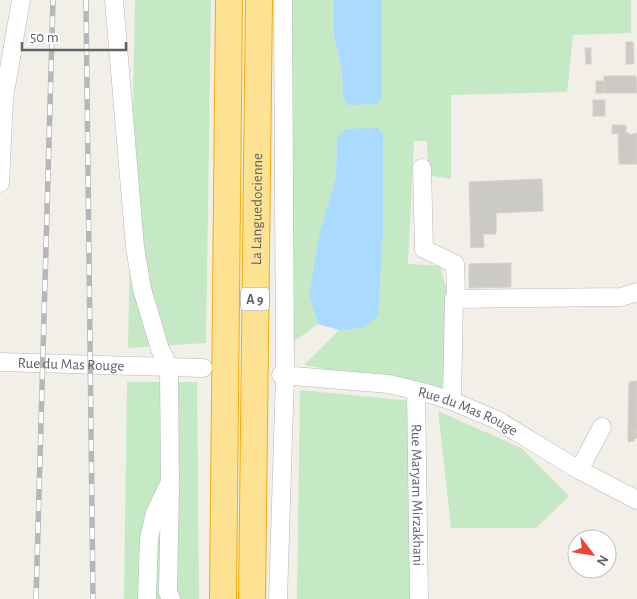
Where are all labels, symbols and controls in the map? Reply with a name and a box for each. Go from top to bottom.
scale bar [22,20,126,52]
text: 50 m [30,30,59,45]
street label: La Languedocienne [249,153,265,265]
road number: A 9 [241,288,269,310]
street label: Rue du Mas Rouge [17,356,125,374]
street label: Rue du Mas Rouge [417,384,520,439]
street label: Rue Maryam Mirzakhani [408,424,426,566]
north arrow [567,529,617,579]
text: N [594,552,611,568]

